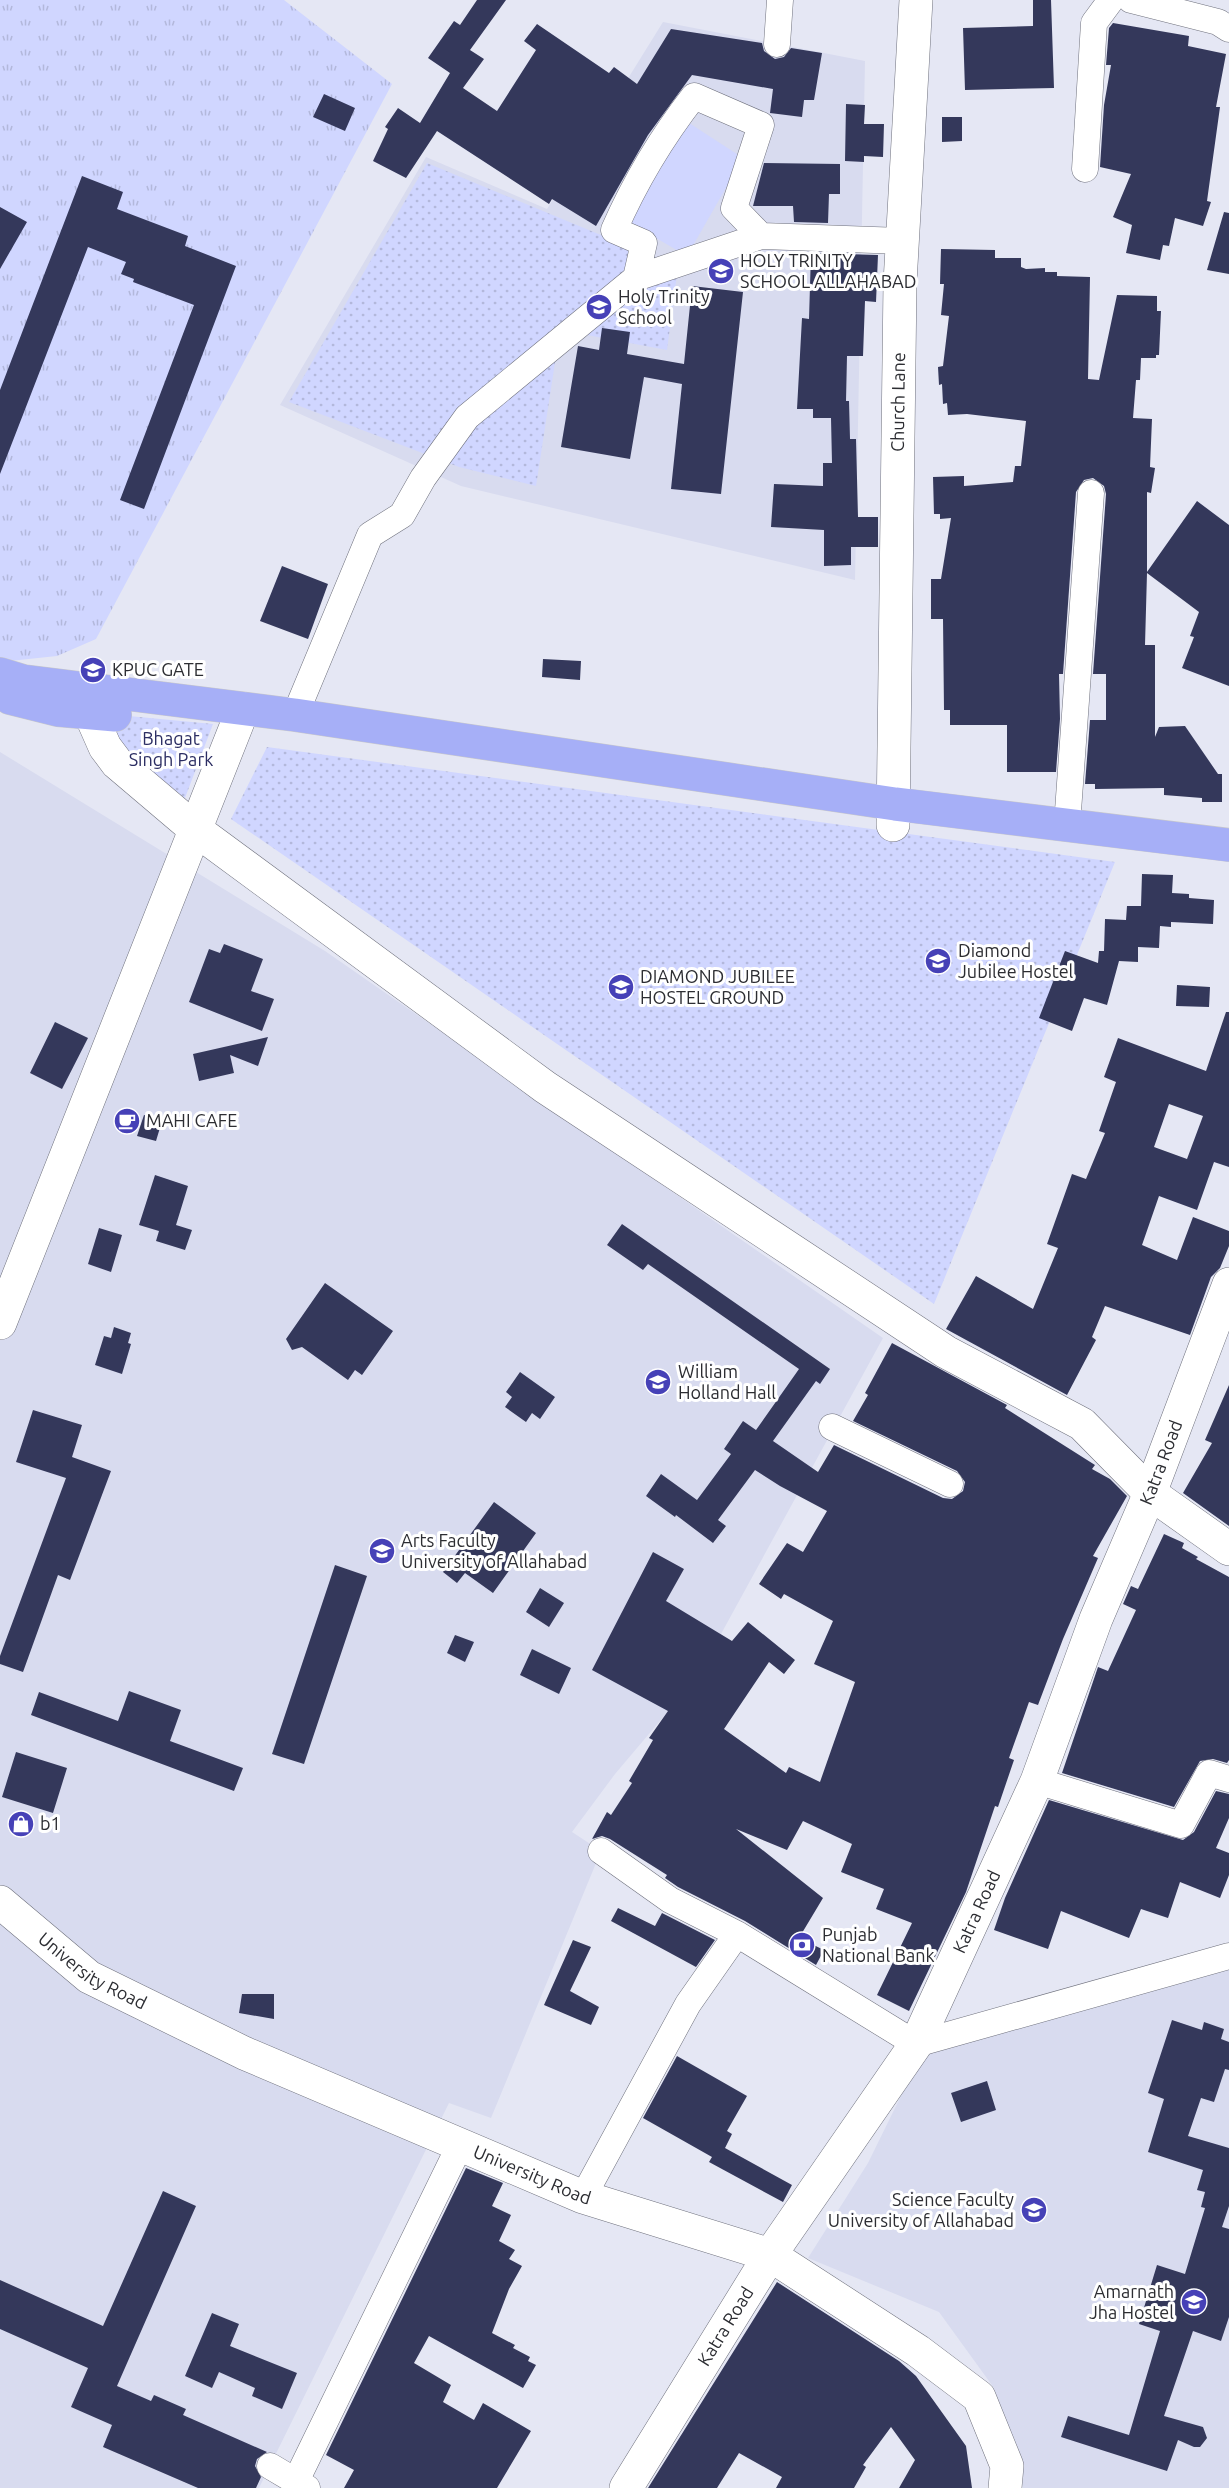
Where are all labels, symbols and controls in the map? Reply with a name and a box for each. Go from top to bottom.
place label: HOLY TRINITY SCHOOL ALLAHABAD [740,250,917,291]
school or university icon: HOLY TRINITY SCHOOL ALLAHABAD [706,256,736,286]
place label: Holy Trinity School [618,286,710,327]
school or university icon: Holy Trinity School [584,292,614,322]
street label: Church Lane [887,352,908,452]
school or university icon: KPUC GATE [78,655,108,685]
place label: KPUC GATE [112,659,204,679]
park label: Bhagat Singh Park [129,728,213,769]
place label: Diamond Jubilee Hostel [958,940,1074,981]
school or university icon: Diamond Jubilee Hostel [923,946,953,976]
place label: DIAMOND JUBILEE HOSTEL GROUND [640,966,795,1007]
school or university icon: DIAMOND JUBILEE HOSTEL GROUND [606,972,636,1002]
cafe icon: MAHI CAFE [112,1106,142,1136]
place label: MAHI CAFE [146,1110,237,1130]
place label: William Holland Hall [678,1361,776,1402]
school or university icon: William Holland Hall [643,1367,673,1397]
street label: Katra Road [1135,1417,1186,1508]
place label: Arts Faculty University of Allahabad [401,1530,587,1571]
school or university icon: Arts Faculty University of Allahabad [367,1536,397,1566]
shop icon: b1 [6,1809,36,1839]
place label: b1 [40,1813,61,1833]
street label: Katra Road [948,1867,1004,1956]
place label: Punjab National Bank [822,1924,935,1965]
street label: University Road [35,1928,150,2013]
bank icon: Punjab National Bank [787,1930,817,1960]
street label: University Road [471,2141,594,2208]
place label: Science Faculty University of Allahabad [828,2189,1014,2230]
school or university icon: Science Faculty University of Allahabad [1019,2195,1049,2225]
place label: Amarnath Jha Hostel [1089,2281,1174,2322]
street label: Katra Road [693,2283,757,2369]
school or university icon: Amarnath Jha Hostel [1179,2287,1209,2317]

